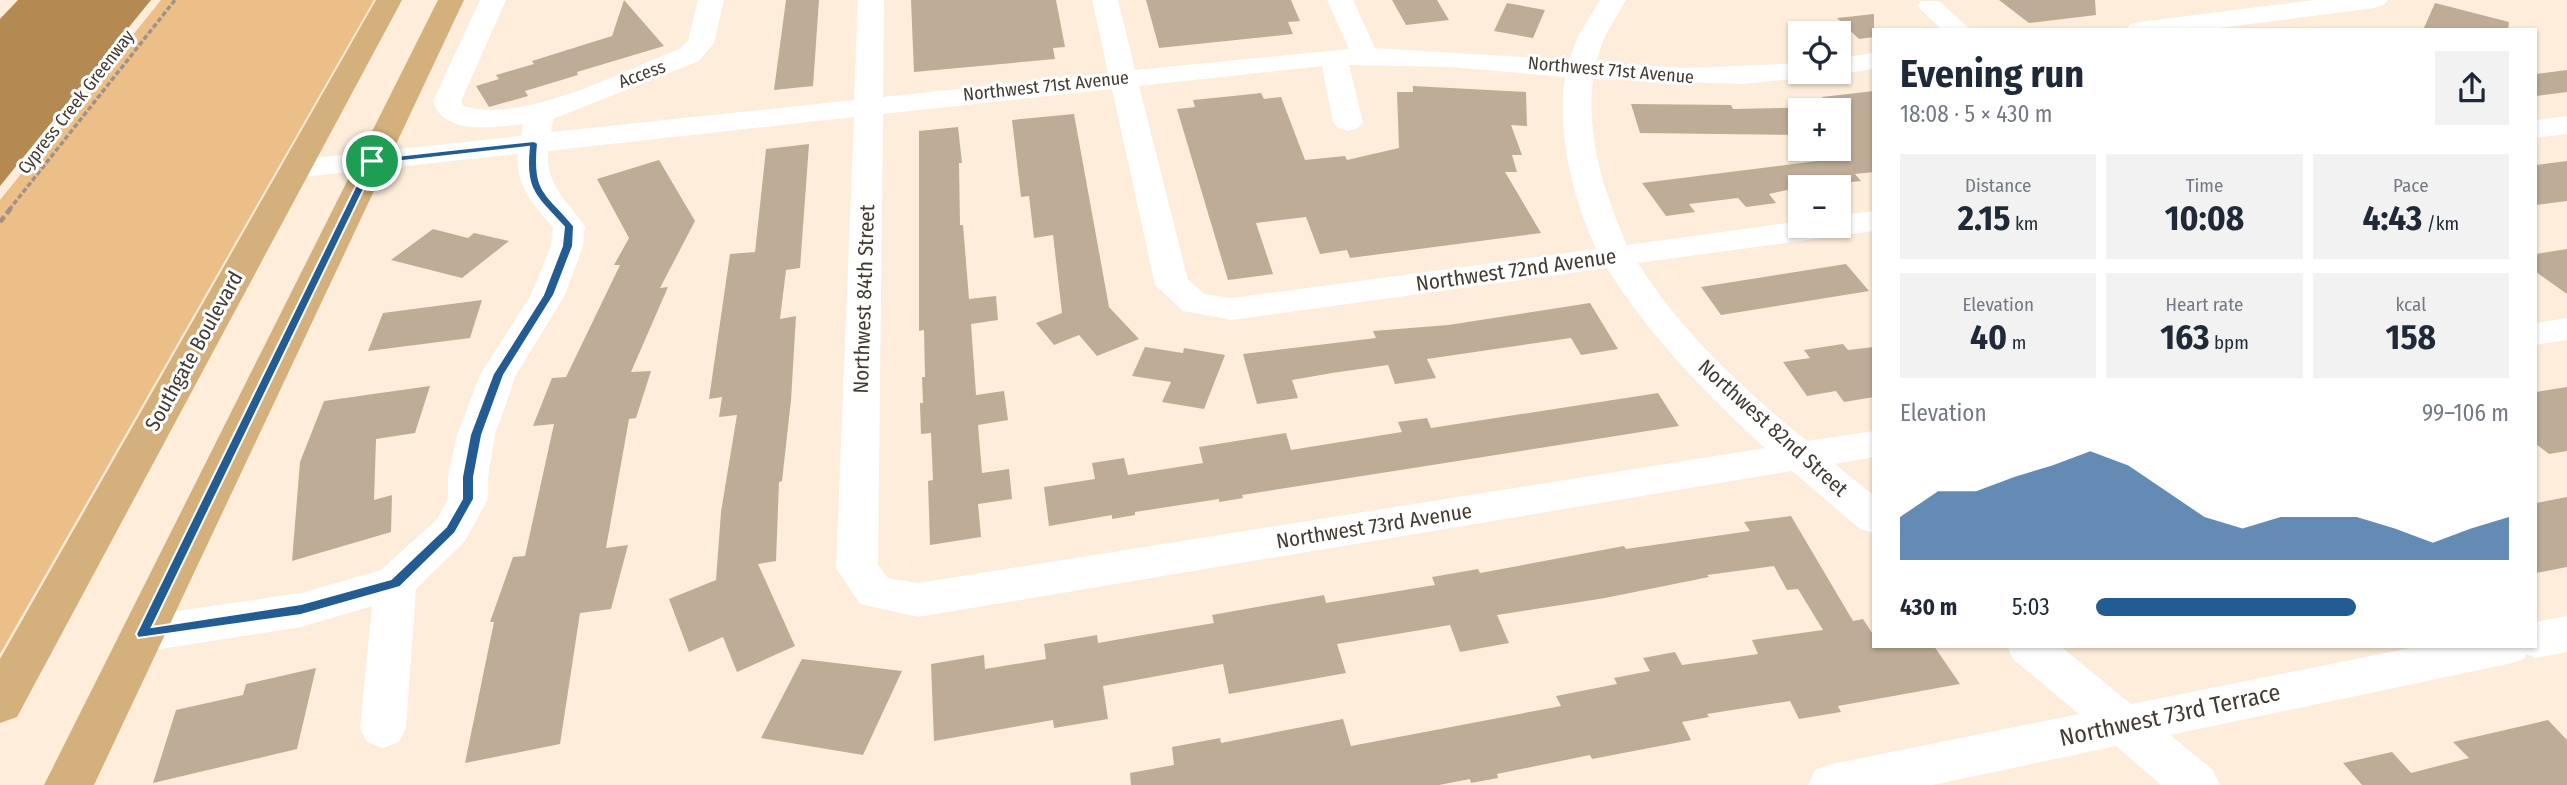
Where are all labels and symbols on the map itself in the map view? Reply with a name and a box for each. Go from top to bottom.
street label: Cypress Creek Greenway [13,26,139,178]
street label: Northwest 71st Avenue [1527,52,1695,88]
street label: Access [616,55,669,93]
street label: Northwest 71st Avenue [962,66,1130,106]
pin [342,131,402,191]
street label: Northwest 84th Street [848,204,880,394]
street label: Northwest 72nd Avenue [1414,243,1618,297]
street label: Southgate Boulevard [139,267,249,435]
street label: Northwest 82nd Street [1693,354,1853,502]
street label: Northwest 73rd Avenue [1274,498,1474,554]
street label: Northwest 73rd Terrace [2057,678,2283,752]

